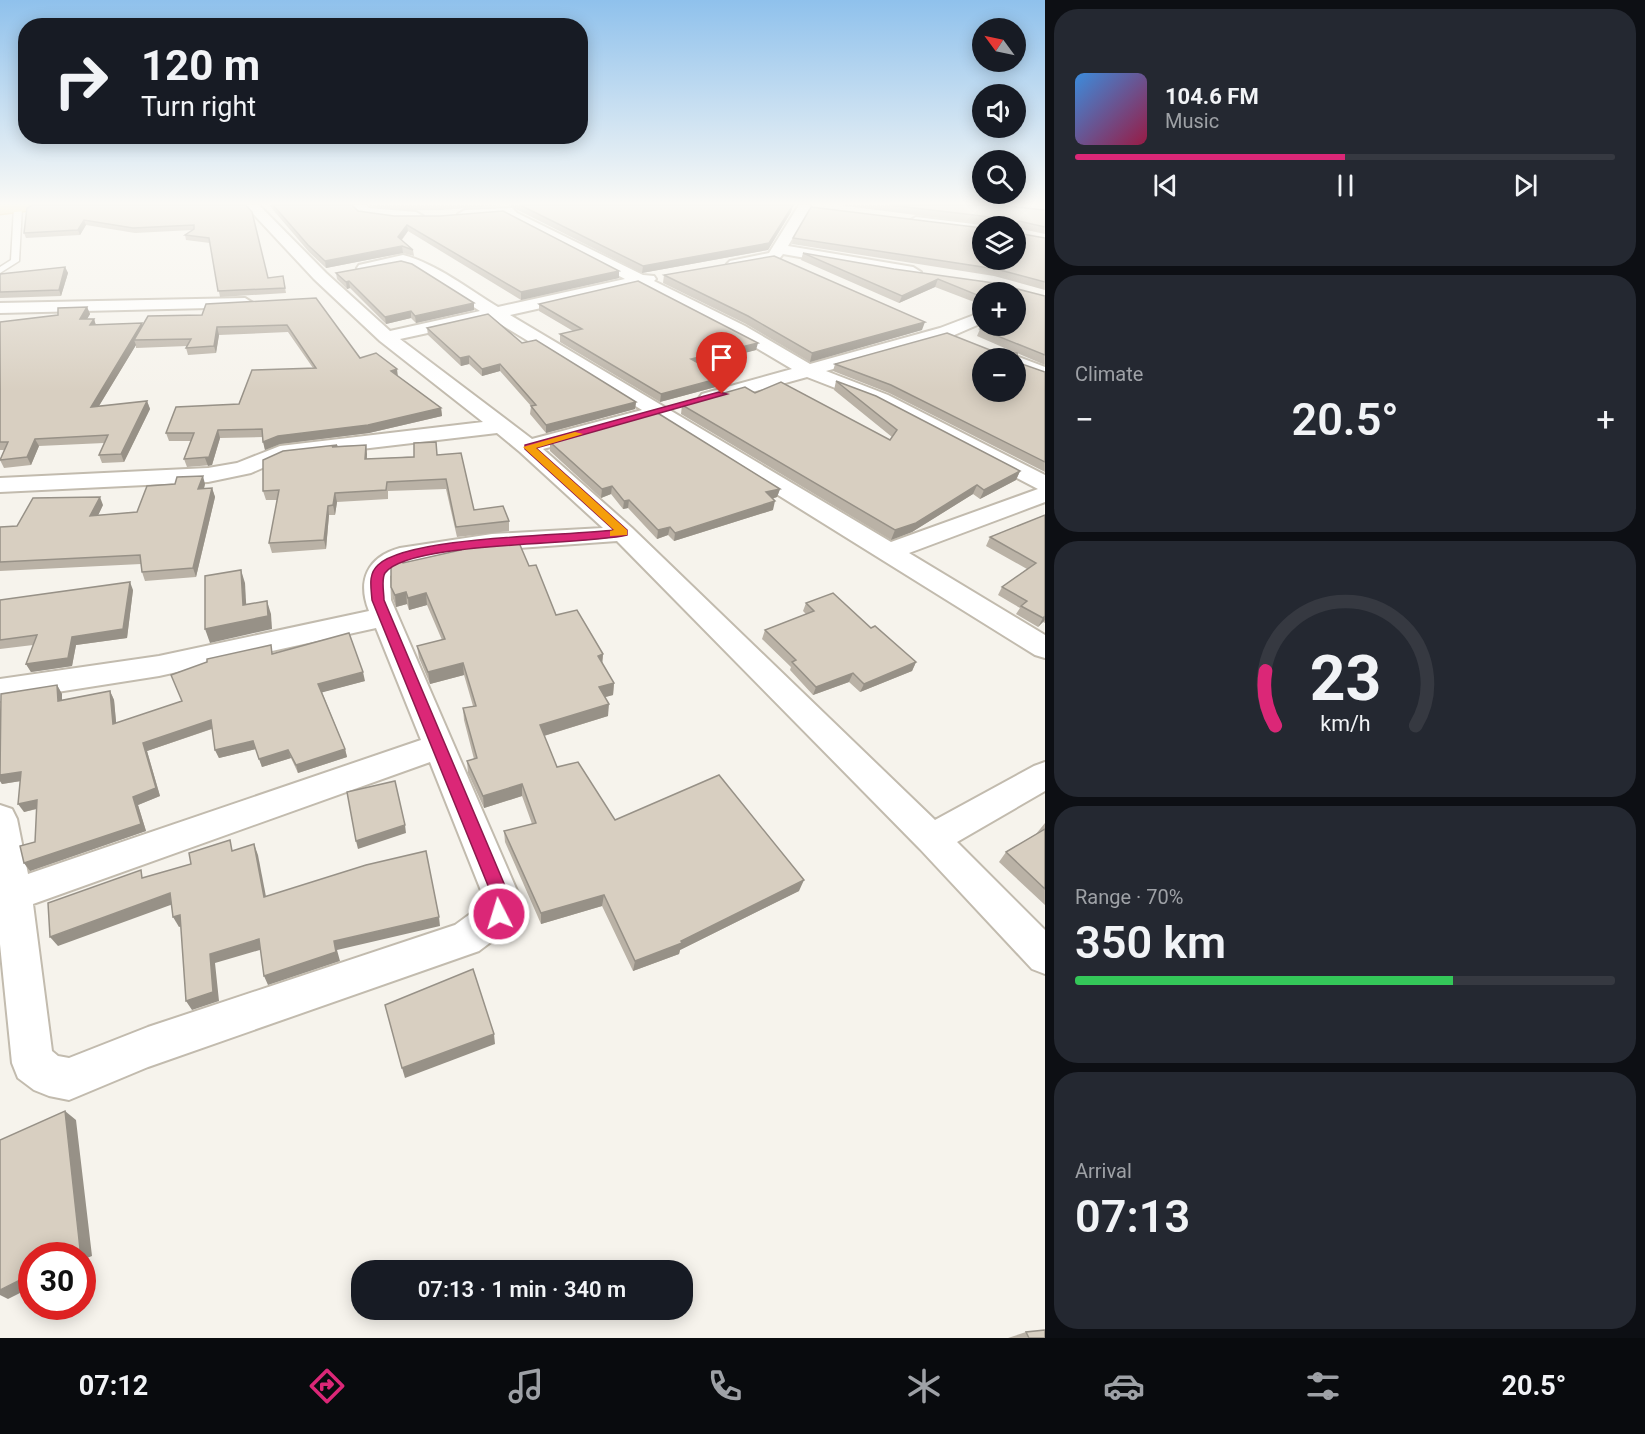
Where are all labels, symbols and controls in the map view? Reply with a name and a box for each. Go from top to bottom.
north arrow [972,18,1026,72]
map controls [972,18,1026,402]
text: 120 m [141,41,260,90]
icon: right [42,42,120,120]
button: sound [972,84,1026,138]
text: 104.6 FM [1165,84,1259,109]
text: Turn right [141,91,256,123]
text: Music [1165,109,1219,133]
button: search [972,150,1026,204]
icon: previous [1149,169,1182,202]
icon: pause [1329,169,1362,202]
icon: next [1509,169,1542,202]
button: layers [972,216,1026,270]
button: + [972,282,1026,336]
pin [696,332,747,394]
icon: arrive [705,341,738,374]
button: − [972,348,1026,402]
text: Climate [1075,362,1143,386]
text: 20.5° [1291,393,1399,446]
text: − [1075,400,1094,439]
text: + [1596,400,1615,439]
text: 23 [1309,642,1381,715]
text: km/h [1320,711,1370,736]
position arrow [467,882,531,946]
text: Range · 70% [1075,885,1183,909]
text: 350 km [1075,916,1226,969]
text: Arrival [1075,1159,1132,1183]
text: 07:13 [1075,1190,1190,1243]
speed limit sign: 30 [18,1242,96,1320]
text: 07:13 · 1 min · 340 m [418,1277,626,1302]
icon: directions [306,1365,348,1407]
icon: music [505,1365,547,1407]
icon: phone [704,1365,746,1407]
icon: climate [903,1365,945,1407]
icon: car [1103,1365,1145,1407]
icon: filters [1302,1365,1344,1407]
text: 07:12 [79,1370,148,1402]
text: 20.5° [1501,1370,1566,1402]

